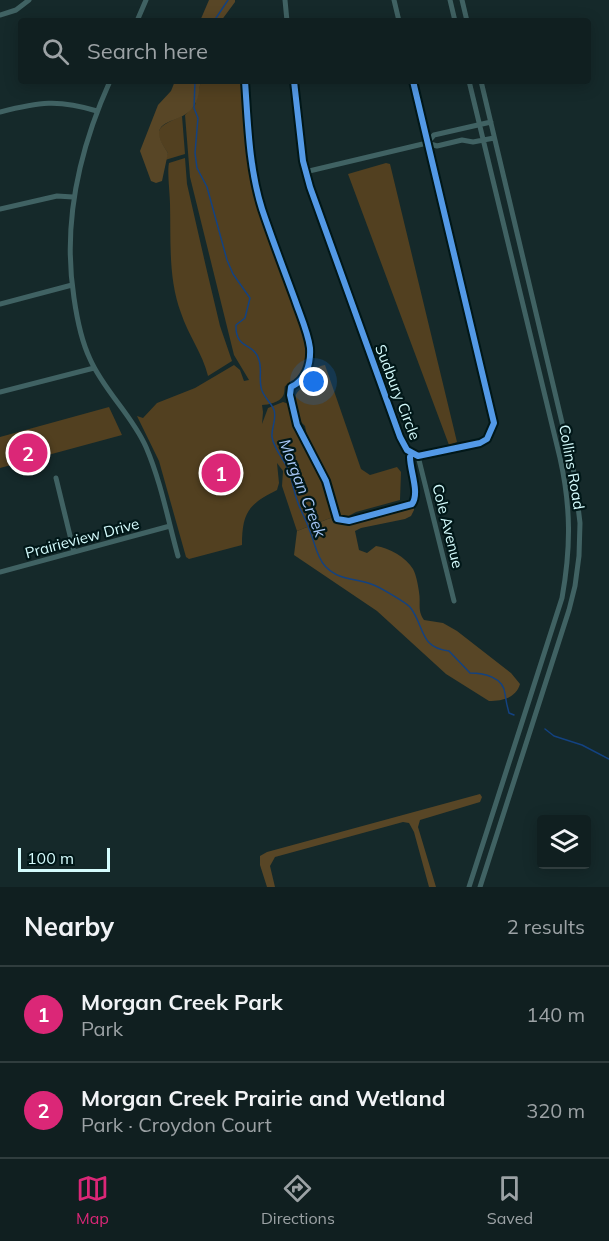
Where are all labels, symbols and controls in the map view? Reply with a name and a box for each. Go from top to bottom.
search box [18,18,591,84]
icon: search [39,35,72,68]
text: Search here [87,37,208,65]
street label: Sudbury Circle [371,342,425,442]
your location [299,367,328,396]
street label: Collins Road [555,423,589,511]
pin: 2 [9,430,48,476]
water label: Morgan Creek [275,436,331,541]
pin: 1 [202,450,240,496]
street label: Cole Avenue [428,482,468,570]
street label: Prairieview Drive [23,514,141,562]
map controls [537,815,591,869]
button: layers [537,815,591,869]
scale bar [18,845,110,872]
text: 100 m [27,848,74,868]
text: Nearby [24,910,114,943]
text: 2 results [507,914,585,939]
text: Morgan Creek Park [81,988,283,1016]
text: 1 [38,1002,50,1027]
text: 140 m [526,1002,585,1027]
text: Park [81,1016,123,1041]
text: Morgan Creek Prairie and Wetland [81,1084,445,1112]
text: 2 [38,1098,50,1123]
text: 320 m [526,1098,585,1123]
text: Park · Croydon Court [81,1112,272,1137]
tab: Map [76,1172,109,1228]
tab: Directions [261,1172,335,1228]
tab: Saved [487,1172,533,1228]

